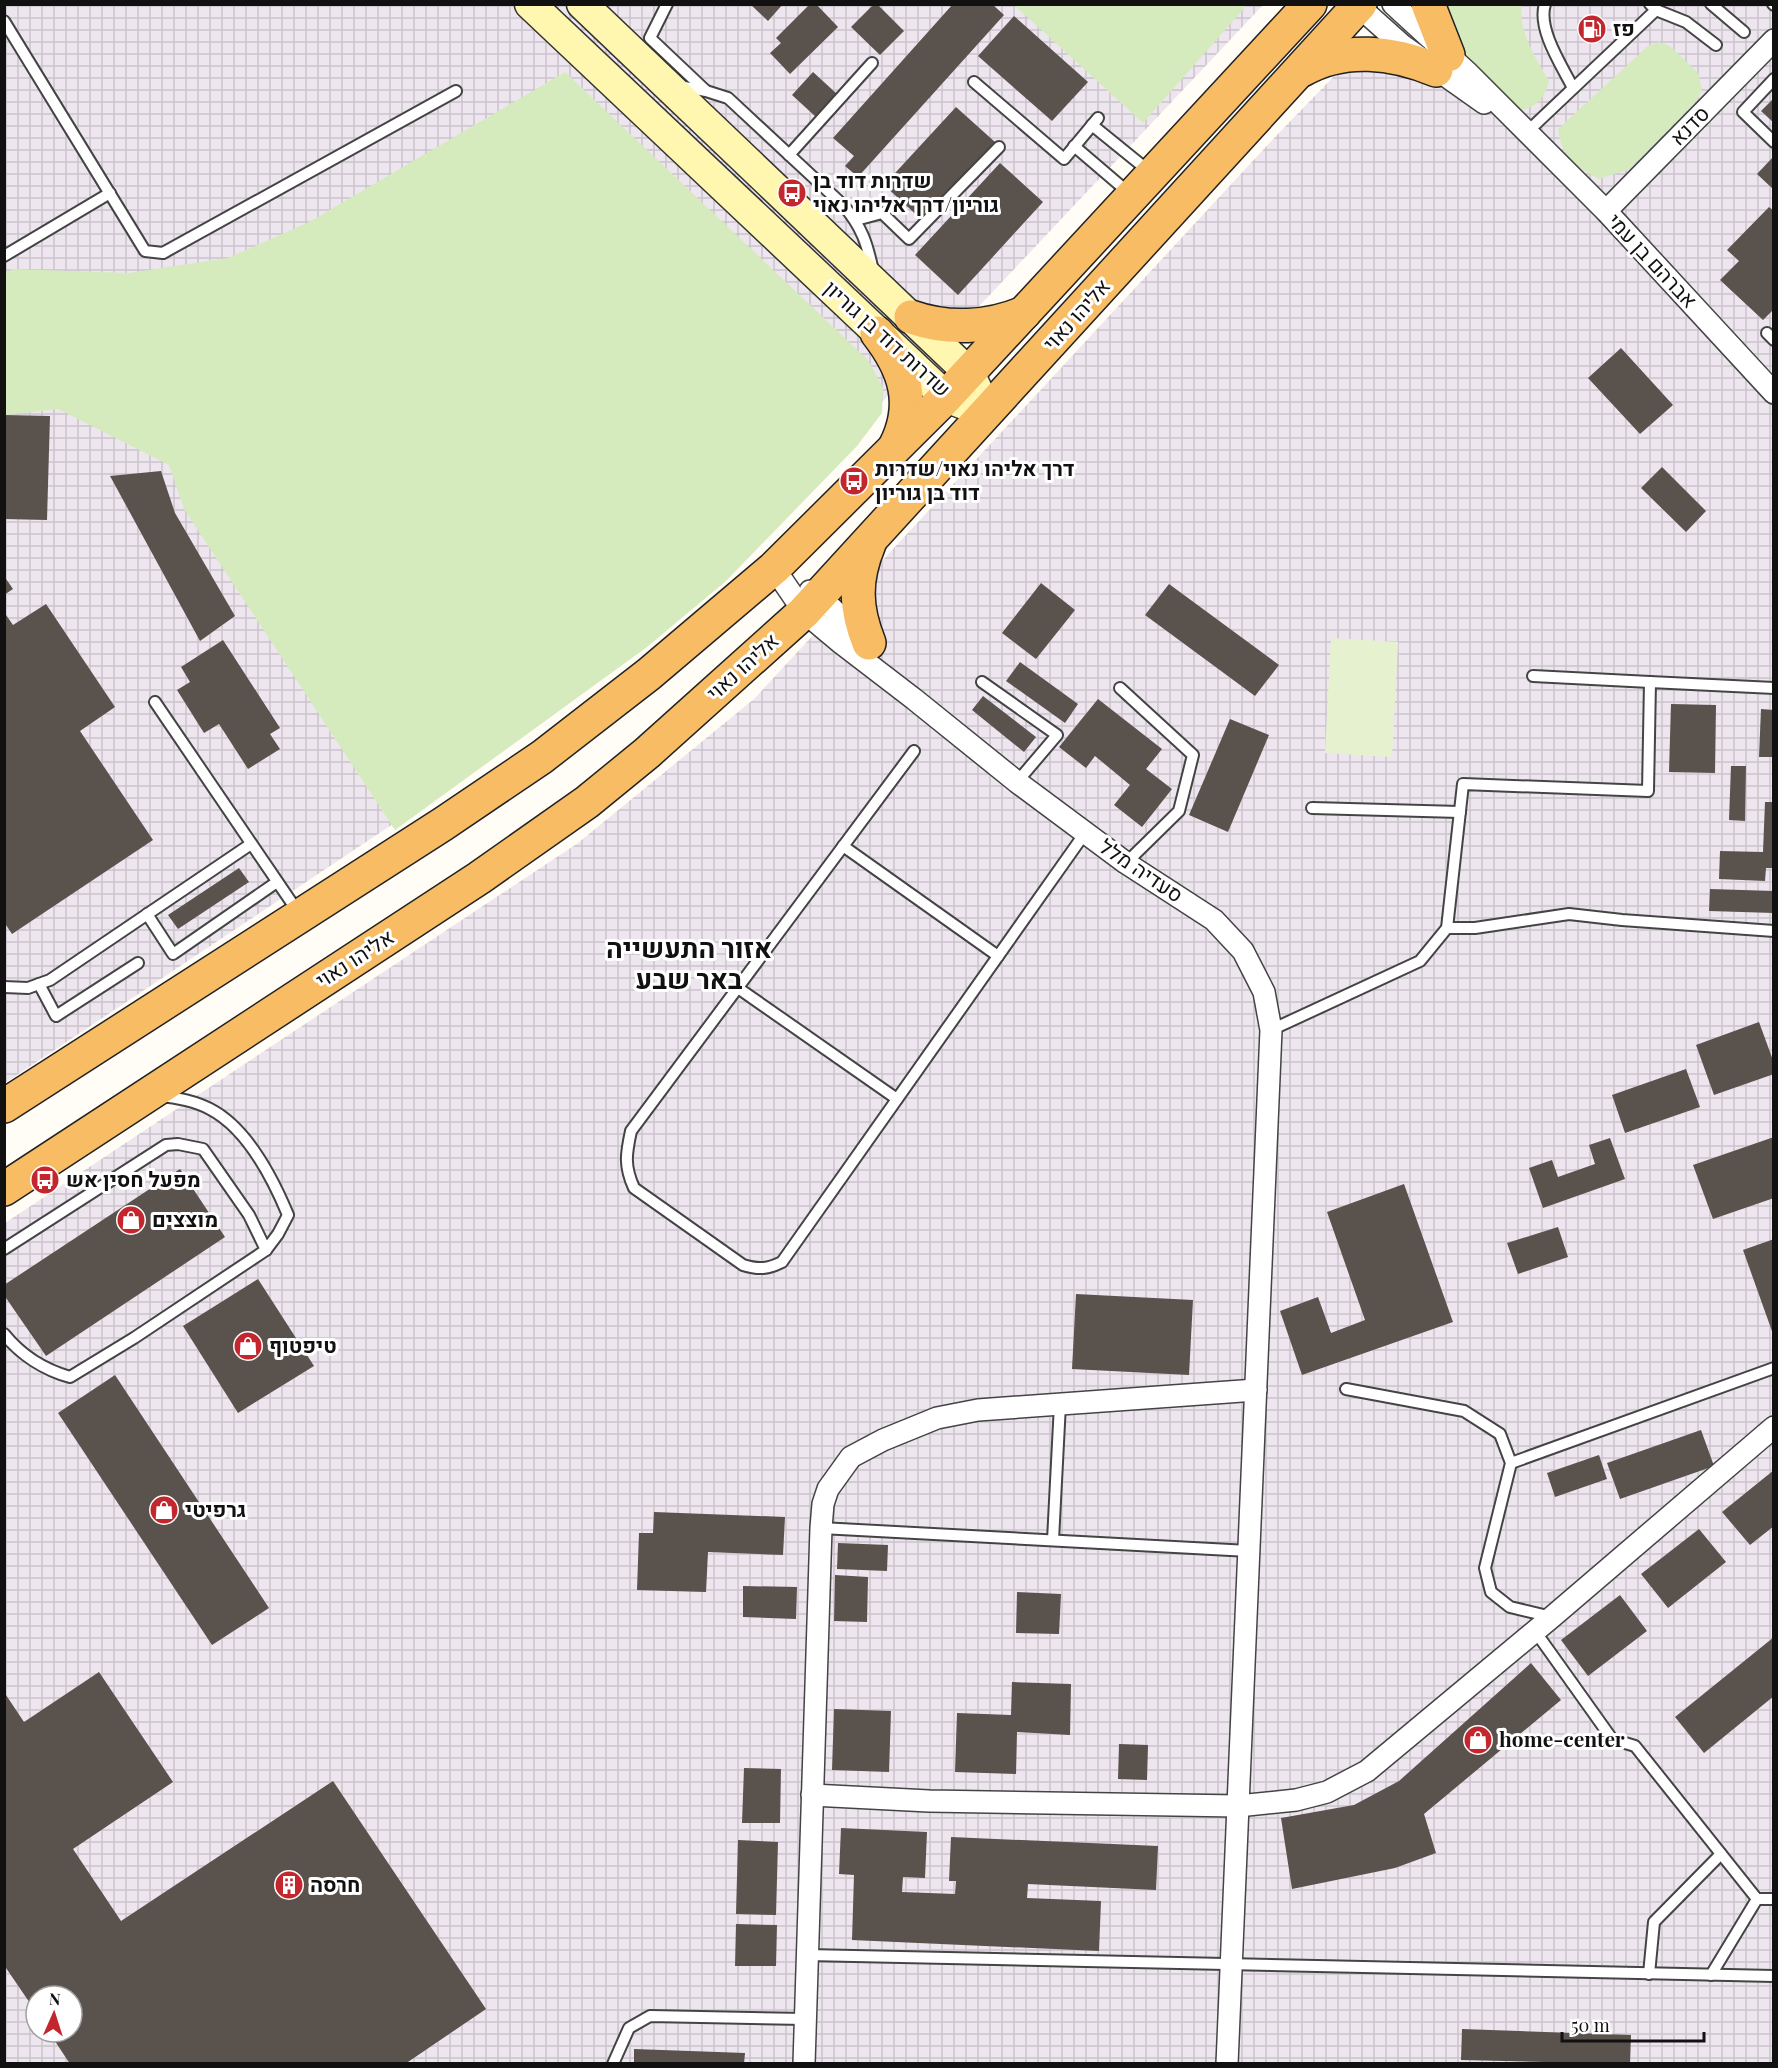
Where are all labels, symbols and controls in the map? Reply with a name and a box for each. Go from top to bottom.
fuel station icon: פז [1576,13,1608,45]
place label: פז [1613,13,1635,41]
street label: סדנא [1663,99,1715,151]
place label: שדרות דוד בן גוריון/דרך אליהו נאוי [813,165,999,217]
bus stop icon: שדרות דוד בן גוריון/דרך אליהו נאוי [776,177,808,209]
street label: אברהם בן עמי [1602,206,1705,313]
street label: אליהו נאוי [1036,272,1115,356]
street label: שדרות דוד בן גוריון [819,273,958,402]
place label: דרך אליהו נאוי/שדרות דוד בן גוריון [875,453,1075,505]
bus stop icon: דרך אליהו נאוי/שדרות דוד בן גוריון [838,465,870,497]
street label: אליהו נאוי [700,626,784,705]
street label: סעדיה מלל [1095,831,1189,908]
street label: אליהו נאוי [309,922,398,993]
district label: אזור התעשייה באר שבע [606,929,772,996]
bus stop icon: מפעל חסין אש [29,1164,61,1196]
place label: מפעל חסין אש [66,1164,201,1192]
shop icon: מוצצים [115,1204,147,1236]
place label: מוצצים [152,1204,218,1232]
shop icon: טיפטוף [232,1330,264,1362]
place label: טיפטוף [269,1330,337,1358]
shop icon: גרפיטי [148,1494,180,1526]
place label: גרפיטי [185,1494,246,1522]
shop icon: home-center [1462,1724,1494,1756]
place label: home-center [1499,1724,1625,1752]
building icon: חרסה [273,1869,305,1901]
place label: חרסה [310,1869,360,1897]
north arrow [24,1984,84,2044]
text: N [48,1988,62,2009]
scale bar [1562,2005,1704,2043]
text: 50 m [1571,2013,1610,2037]

